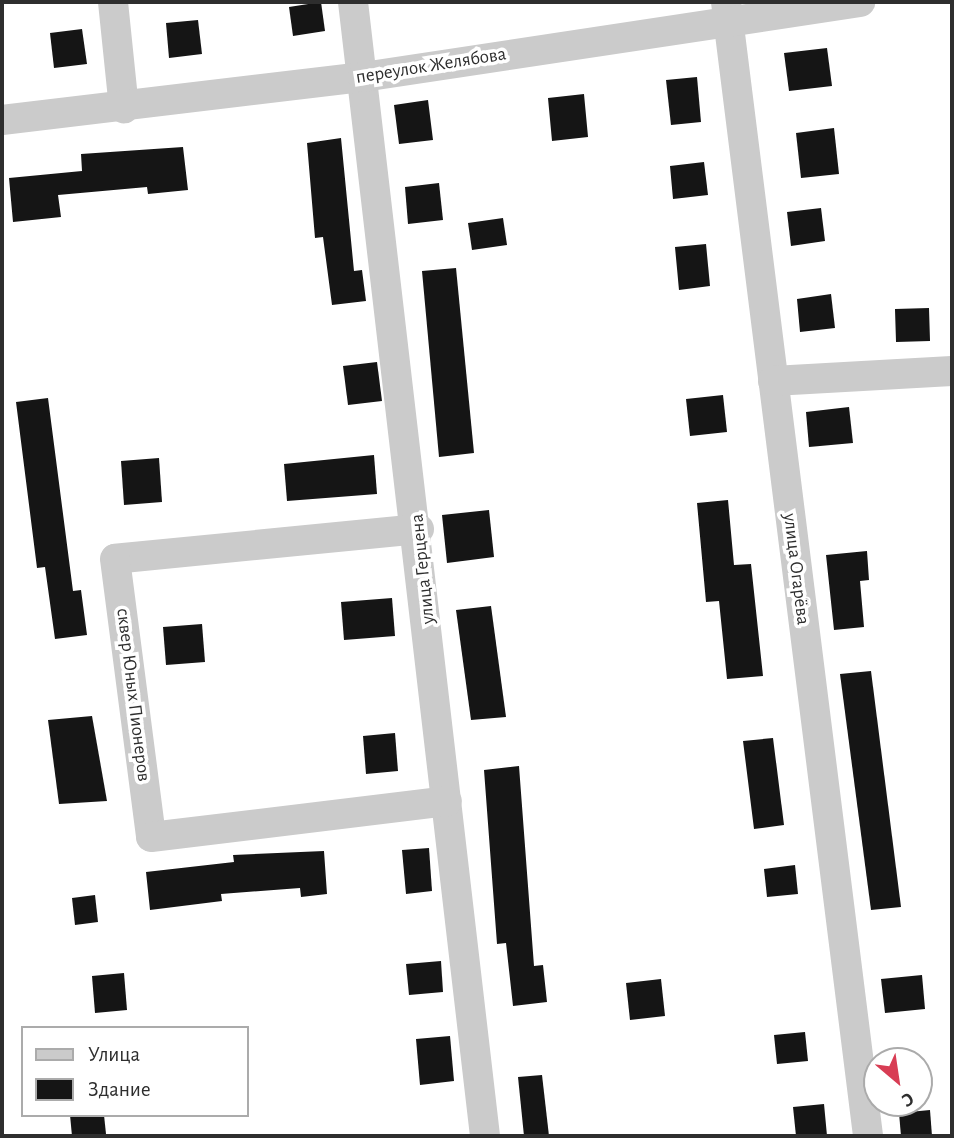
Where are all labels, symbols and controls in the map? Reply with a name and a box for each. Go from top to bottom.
street label: переулок Желябова [354,43,508,89]
street label: улица Огарёва [778,512,814,626]
street label: улица Герцена [406,513,440,625]
street label: сквер Юных Пионеров [111,607,155,783]
legend [21,1026,248,1117]
text: Улица [88,1044,140,1065]
north arrow [863,1047,933,1117]
text: Здание [88,1079,151,1100]
text: С [898,1088,917,1110]

